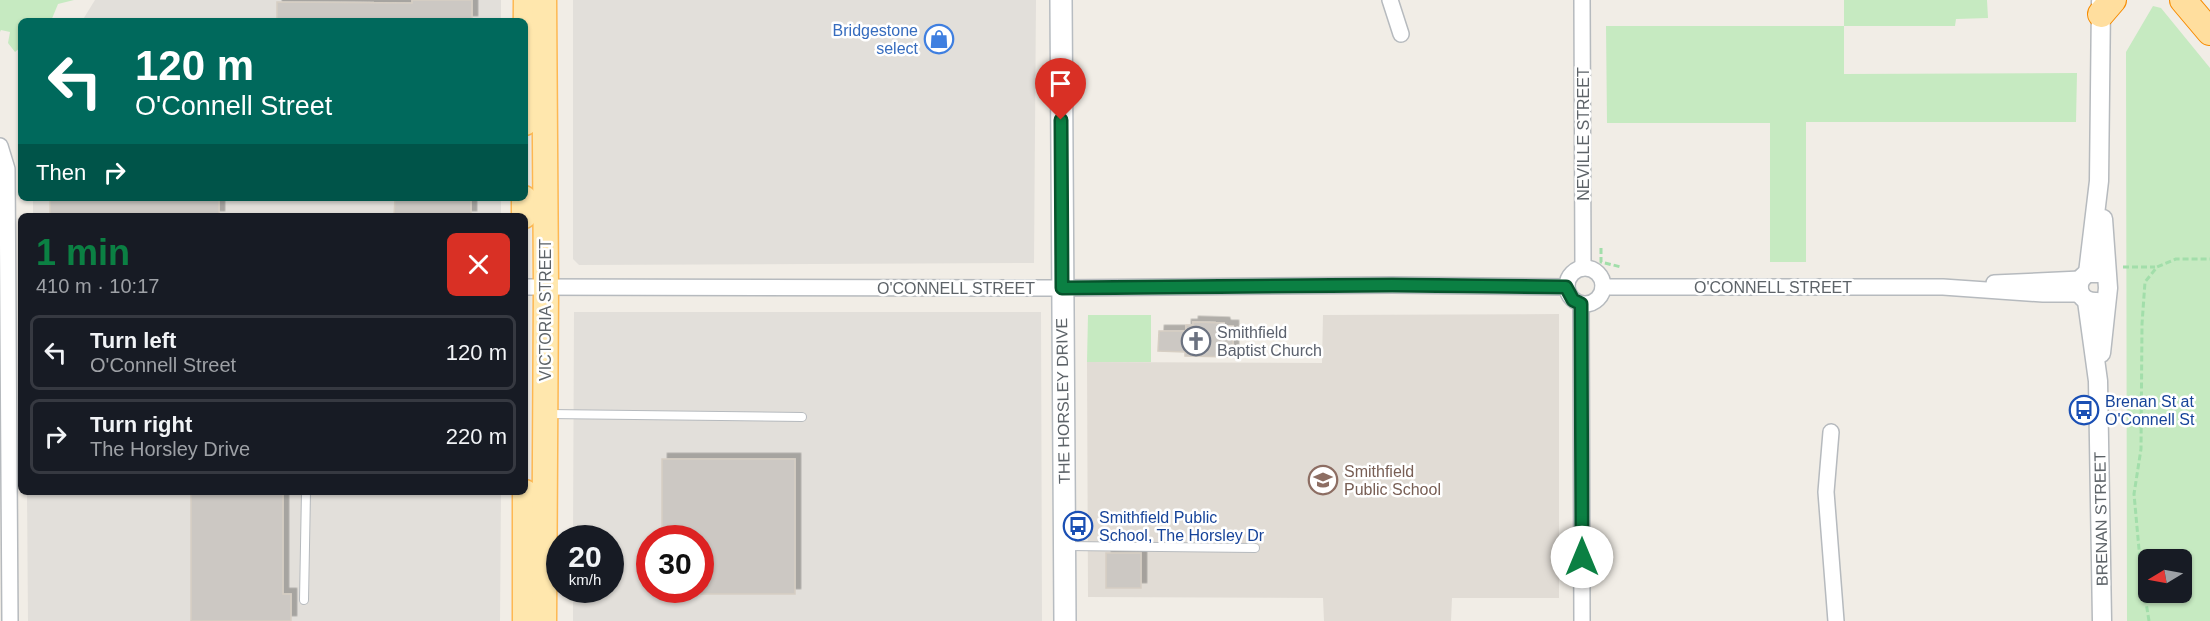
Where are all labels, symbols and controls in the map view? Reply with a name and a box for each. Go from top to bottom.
place label: Bridgestone select [833,22,919,57]
shop icon: Bridgestone select [923,23,955,55]
icon: left [36,42,114,120]
text: 120 m [135,42,254,89]
pin [1035,58,1086,120]
icon: arrive [1044,67,1077,100]
street label: NEVILLE STREET [1575,67,1592,201]
text: O'Connell Street [135,91,332,121]
icon: right [98,156,131,189]
text: Then [36,160,86,185]
text: 1 min [36,232,130,273]
button: close [447,233,510,296]
street label: VICTORIA STREET [537,239,554,381]
text: 410 m · 10:17 [36,275,159,297]
street label: O'CONNELL STREET [1694,279,1852,296]
street label: O'CONNELL STREET [877,280,1035,297]
street label: THE HORSLEY DRIVE [1053,318,1073,484]
place label: Smithfield Baptist Church [1217,324,1322,359]
church icon: Smithfield Baptist Church [1180,325,1212,357]
text: Turn left [90,328,176,353]
icon: left [39,336,72,369]
text: 120 m [446,340,507,365]
text: O'Connell Street [90,354,236,376]
place label: Brenan St at O'Connell St [2105,393,2195,428]
bus stop icon: Brenan St at O'Connell St [2068,394,2100,426]
text: Turn right [90,412,192,437]
icon: right [39,420,72,453]
text: 220 m [446,424,507,449]
text: The Horsley Drive [90,438,250,460]
street label: BRENAN STREET [2091,452,2111,586]
place label: Smithfield Public School [1344,463,1441,498]
school or university icon: Smithfield Public School [1307,464,1339,496]
place label: Smithfield Public School, The Horsley Dr [1099,509,1265,544]
bus stop icon: Smithfield Public School, The Horsley Dr [1062,510,1094,542]
speed limit sign: 30 [636,525,714,603]
position arrow [1550,525,1614,589]
text: 20 [568,540,602,573]
north arrow [2138,549,2192,603]
map controls [2138,549,2192,603]
text: km/h [569,571,601,588]

